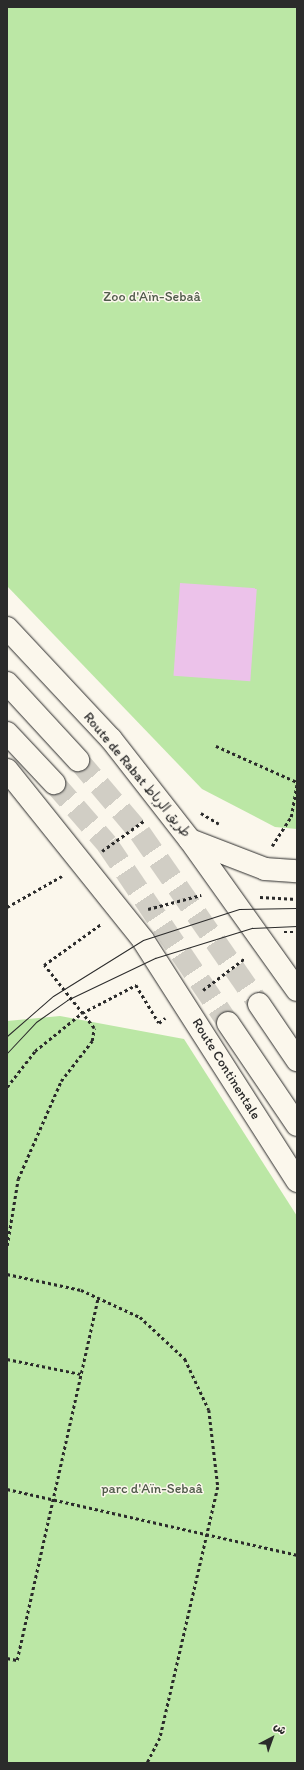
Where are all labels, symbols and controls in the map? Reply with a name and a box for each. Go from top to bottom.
park label: Zoo d'Aïn-Sebaâ [103,289,201,305]
street label: Route de Rabat طريق الرباط [80,709,194,841]
street label: Route Continentale [188,1015,264,1123]
park label: parc d'Aïn-Sebaâ [101,1481,203,1497]
north arrow [252,1718,292,1758]
text: ش [271,1720,289,1737]

